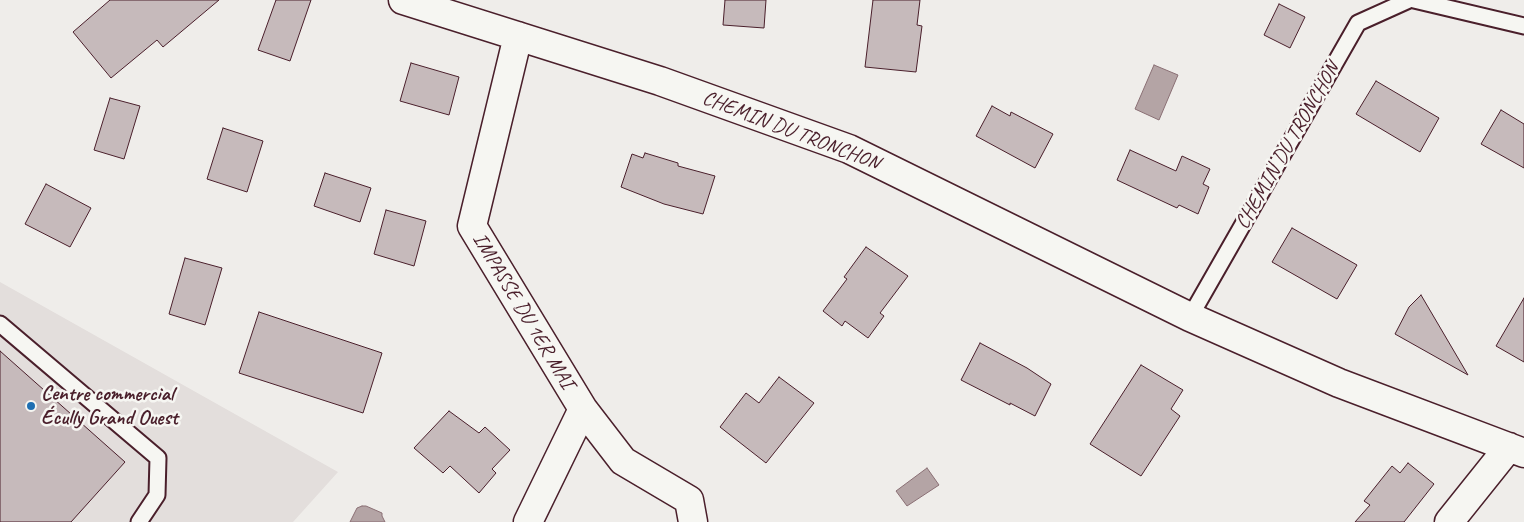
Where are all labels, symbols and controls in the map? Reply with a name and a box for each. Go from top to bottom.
street label: CHEMIN DU TRONCHON [1230,58,1346,234]
street label: CHEMIN DU TRONCHON [699,86,883,176]
street label: IMPASSE DU 1ER MAI [466,228,580,394]
place label: Centre commercial Écully Grand Ouest [41,381,178,431]
marker: Centre commercial Écully Grand Ouest [25,400,37,412]

